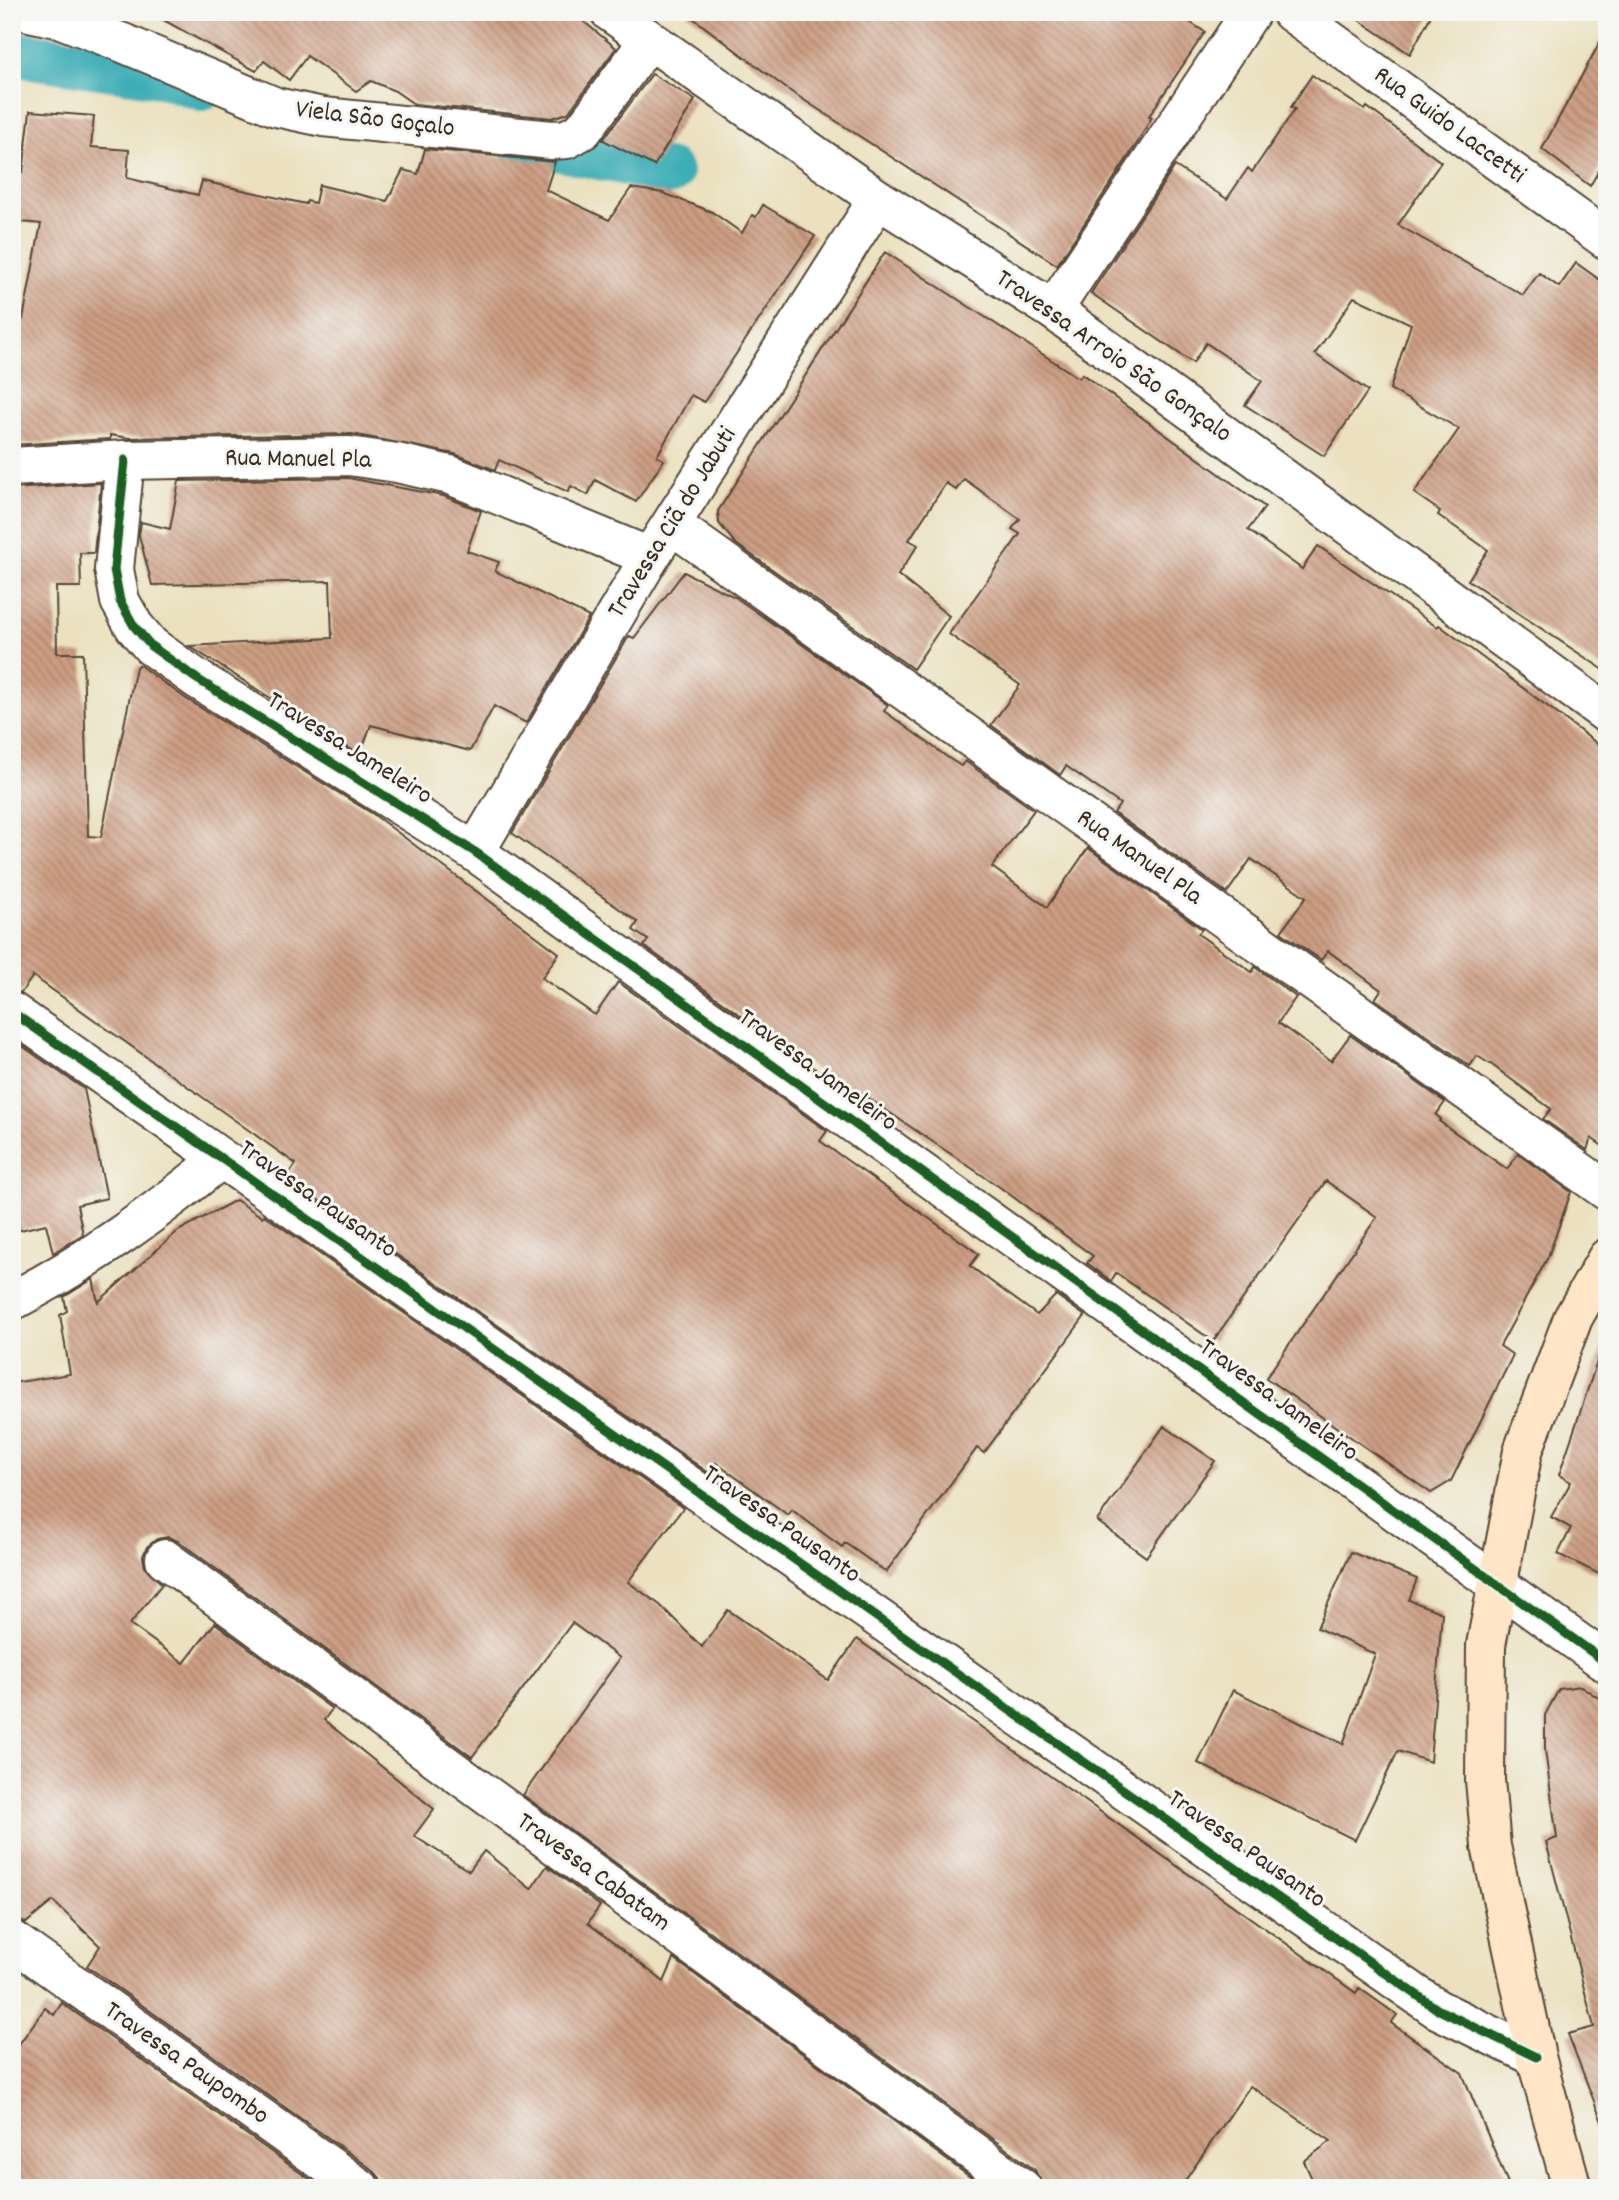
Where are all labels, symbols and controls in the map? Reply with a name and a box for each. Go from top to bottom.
street label: Rua Guido Laccetti [1365,58,1533,194]
street label: Viela São Goçalo [293,92,457,148]
street label: Travessa Arroio São Gonçalo [987,261,1239,453]
street label: Travessa Ciã do Jabuti [599,420,747,626]
street label: Rua Manuel Pla [224,440,372,480]
street label: Travessa Jameleiro [259,683,439,815]
street label: Rua Manuel Pla [1068,801,1210,916]
street label: Travessa Jameleiro [730,1000,904,1142]
street label: Travessa Pausanto [230,1131,404,1269]
street label: Travessa Jameleiro [1191,1330,1365,1472]
street label: Travessa Pausanto [694,1456,868,1594]
street label: Travessa Pausanto [1159,1781,1333,1919]
street label: Travessa Cabatam [508,1804,678,1942]
street label: Travessa Paupombo [96,1993,276,2135]

